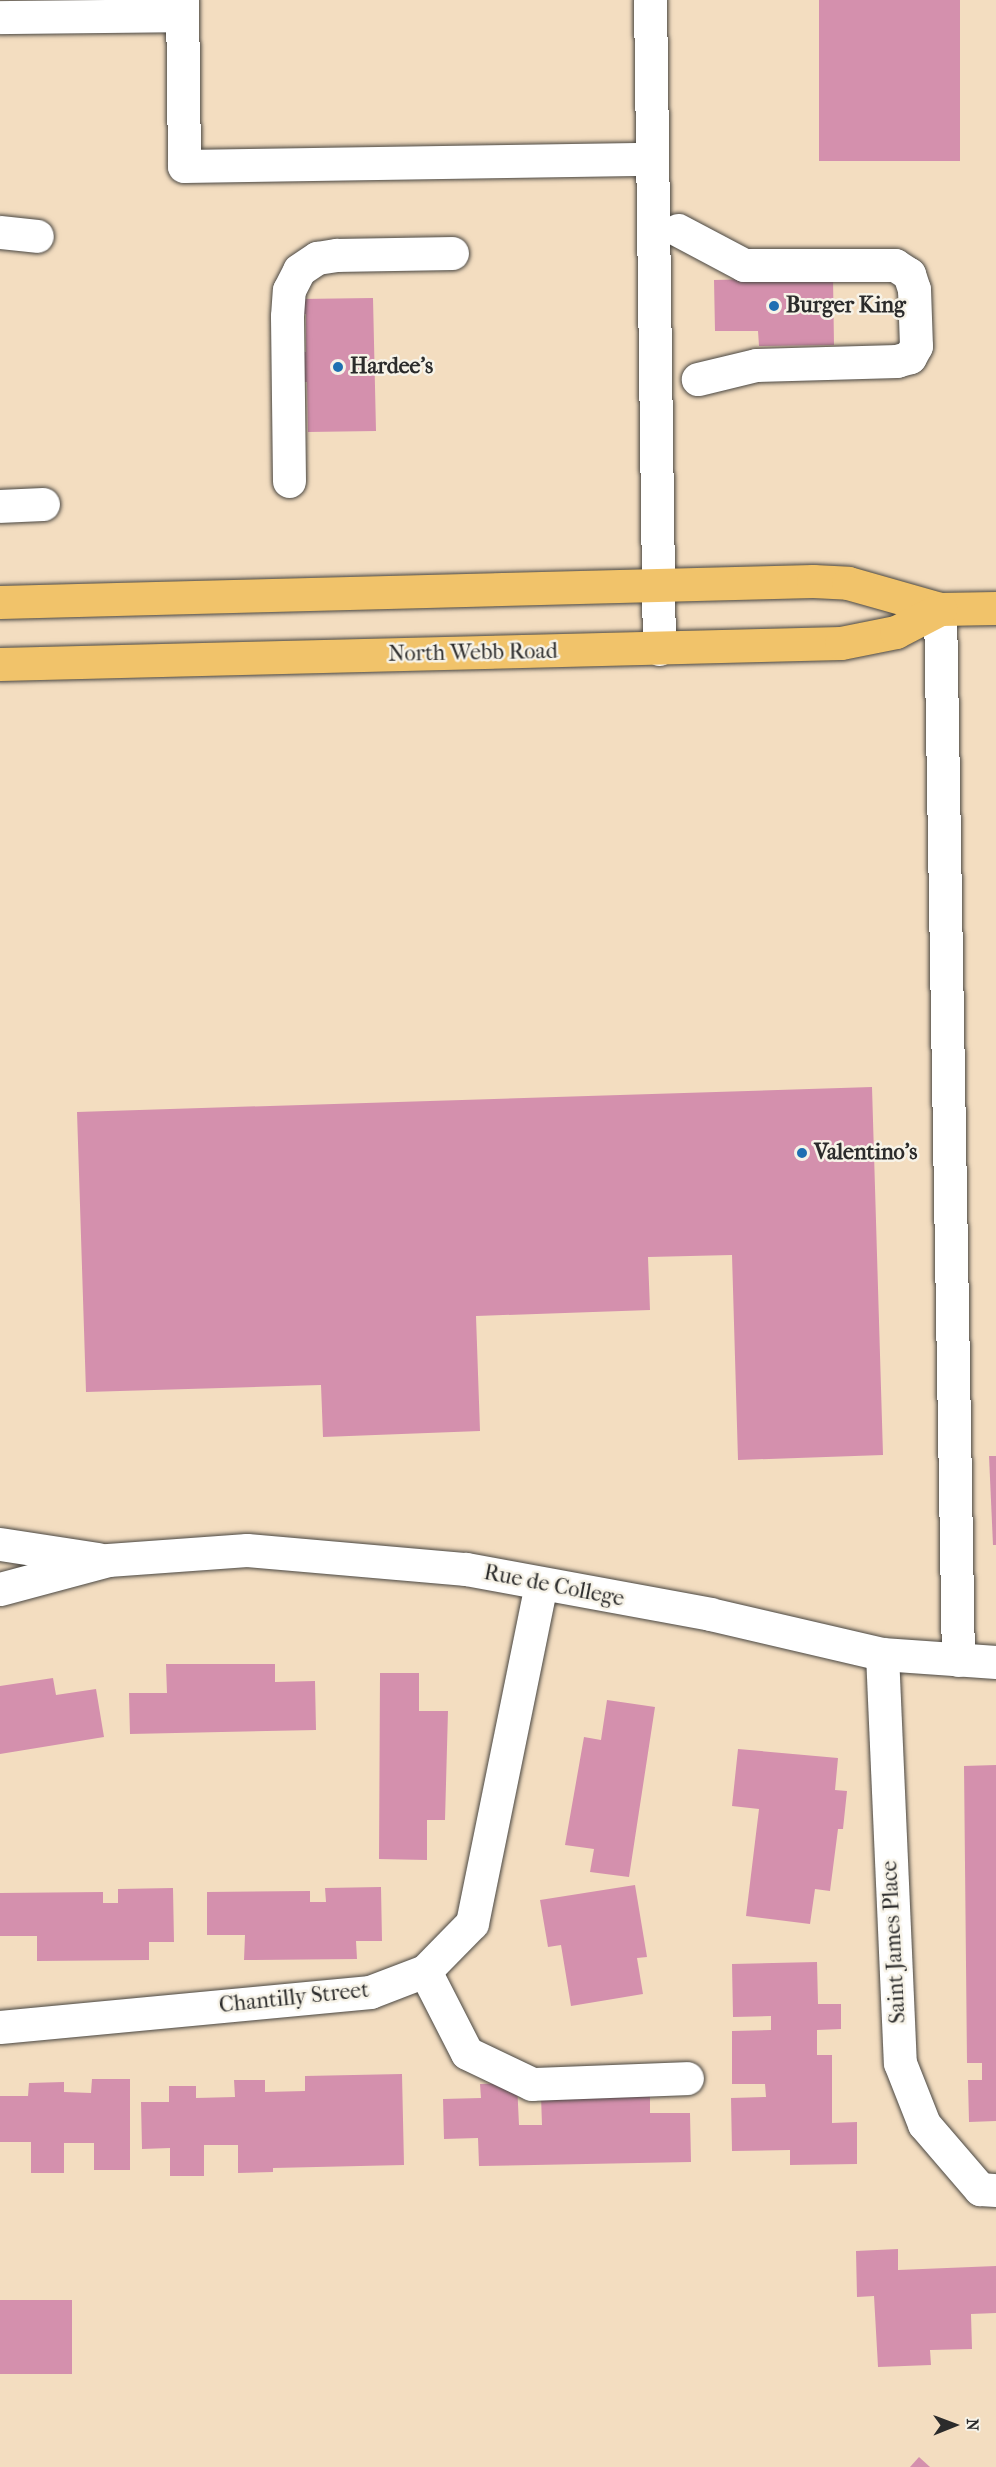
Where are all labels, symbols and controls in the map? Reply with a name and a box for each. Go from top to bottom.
place label: Burger King [786,293,906,319]
marker: Burger King [767,299,781,313]
place label: Hardee's [350,354,433,380]
marker: Hardee's [331,360,345,374]
street label: North Webb Road [388,638,558,668]
place label: Valentino's [814,1140,917,1166]
marker: Valentino's [795,1146,809,1160]
street label: Rue de College [482,1559,626,1613]
street label: Saint James Place [877,1860,911,2024]
street label: Chantilly Street [218,1977,370,2019]
north arrow [924,2395,984,2455]
text: N [963,2418,982,2431]

